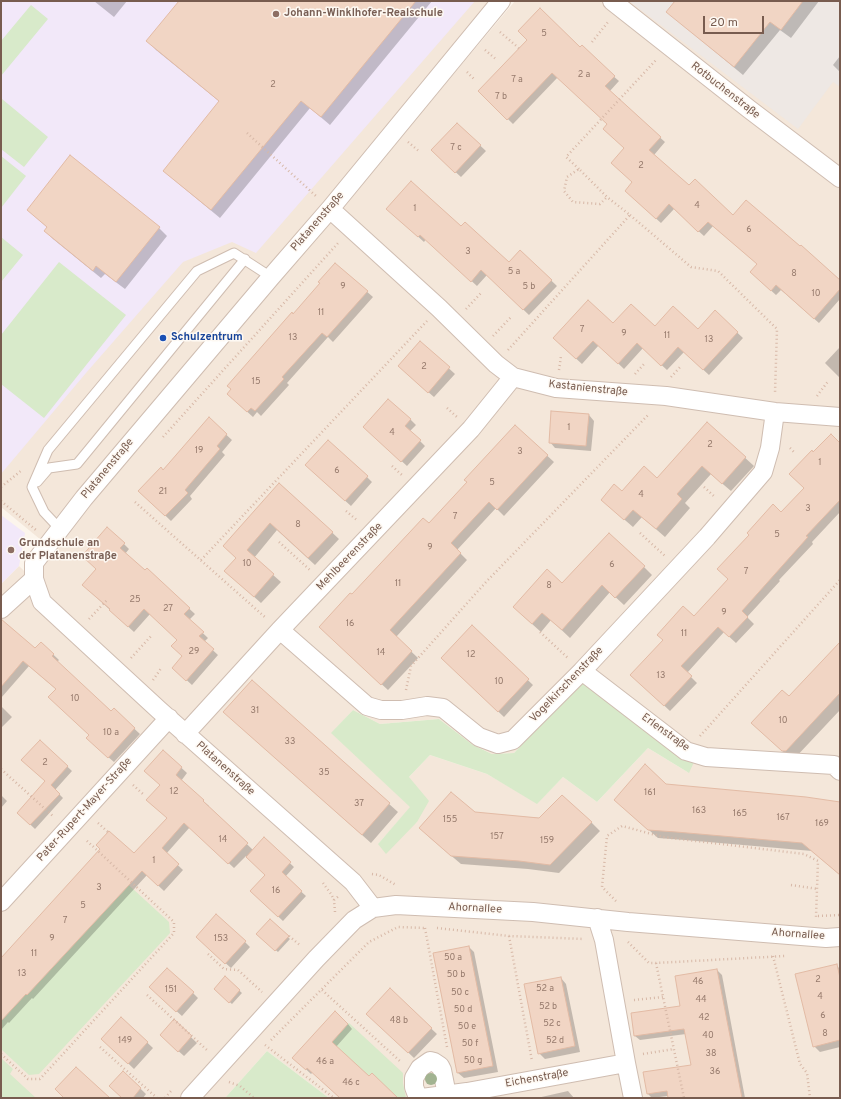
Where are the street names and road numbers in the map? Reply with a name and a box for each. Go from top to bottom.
street label: Rotbuchenstraße [688,60,762,122]
street label: Platanenstraße [289,190,347,254]
street label: Kastanienstraße [548,378,628,400]
street label: Platanenstraße [79,436,137,502]
street label: Mehlbeerenstraße [314,520,386,594]
street label: Vogelkirschenstraße [528,644,606,726]
street label: Erlenstraße [638,711,692,755]
street label: Platanenstraße [193,739,257,799]
street label: Pater-Rupert-Mayer-Straße [35,755,135,865]
street label: Ahornallee [448,901,502,917]
street label: Ahornallee [771,927,825,943]
street label: Eichenstraße [504,1067,570,1091]

